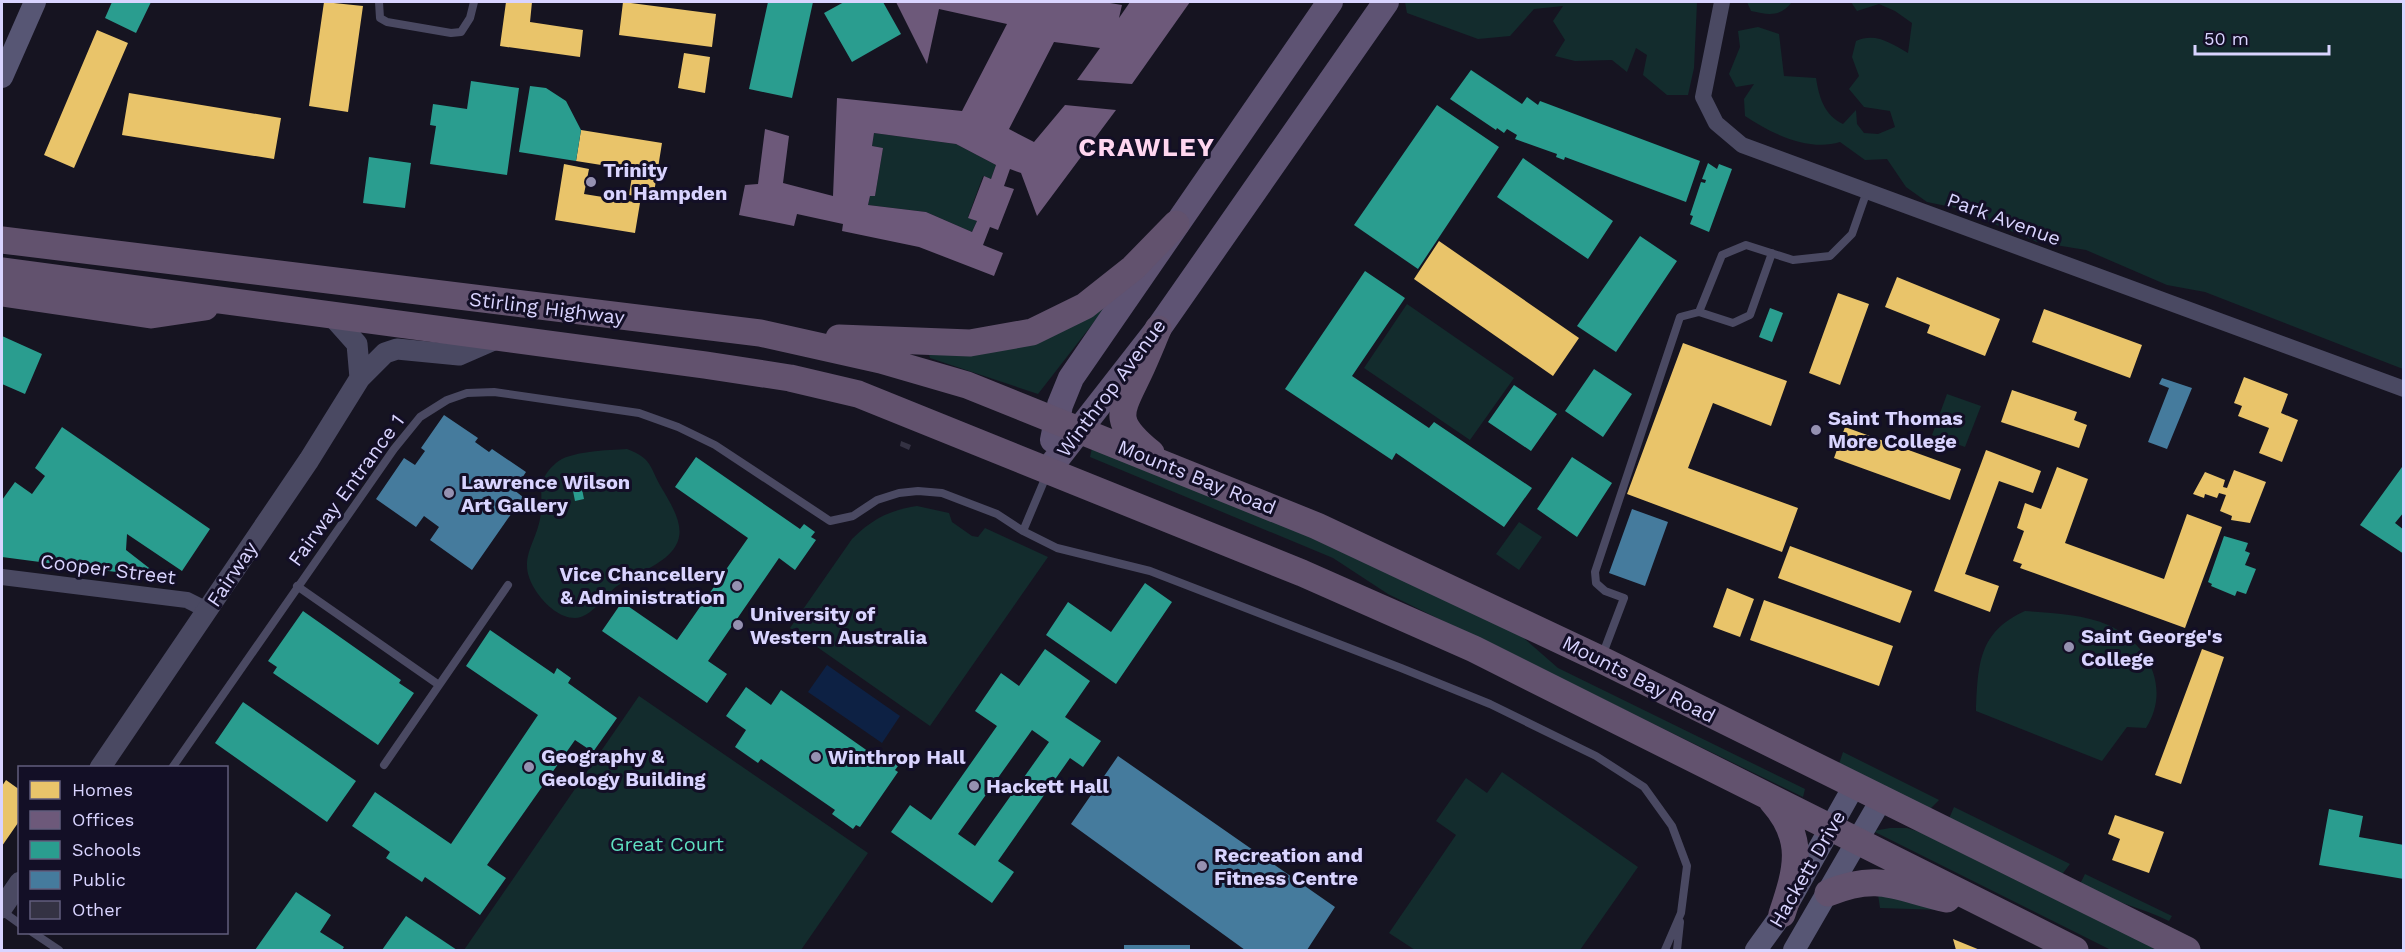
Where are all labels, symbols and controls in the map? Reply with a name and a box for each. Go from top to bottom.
scale bar [2195,18,2328,56]
text: 50 m [2204,28,2249,49]
district label: CRAWLEY [1078,132,1216,162]
place label: Trinity on Hampden [603,158,727,205]
marker: Trinity on Hampden [584,175,598,189]
street label: Park Avenue [1944,187,2064,251]
street label: Stirling Highway [468,287,627,330]
street label: Winthrop Avenue [1051,314,1171,462]
place label: Saint Thomas More College [1828,406,1963,453]
street label: Fairway Entrance 1 [283,409,409,571]
marker: Saint Thomas More College [1809,423,1823,437]
street label: Mounts Bay Road [1114,434,1280,520]
place label: Lawrence Wilson Art Gallery [461,470,630,517]
marker: Lawrence Wilson Art Gallery [442,486,456,500]
street label: Fairway [201,536,263,611]
street label: Cooper Street [39,549,178,589]
place label: Vice Chancellery & Administration [559,562,726,609]
marker: Vice Chancellery & Administration [730,579,744,593]
place label: University of Western Australia [750,602,927,649]
marker: University of Western Australia [731,618,745,632]
place label: Saint George's College [2081,624,2223,671]
street label: Mounts Bay Road [1558,630,1720,728]
marker: Saint George's College [2062,640,2076,654]
place label: Geography & Geology Building [541,744,706,791]
place label: Winthrop Hall [828,745,966,769]
marker: Winthrop Hall [809,750,823,764]
marker: Geography & Geology Building [522,760,536,774]
legend [18,766,228,934]
place label: Hackett Hall [986,774,1109,798]
text: Homes [72,779,133,800]
marker: Hackett Hall [967,779,981,793]
street label: Hackett Drive [1764,806,1850,932]
text: Offices [72,809,134,830]
park label: Great Court [610,832,725,856]
text: Schools [72,839,141,860]
place label: Recreation and Fitness Centre [1214,843,1363,890]
marker: Recreation and Fitness Centre [1195,859,1209,873]
text: Public [72,869,126,890]
text: Other [72,899,122,920]

